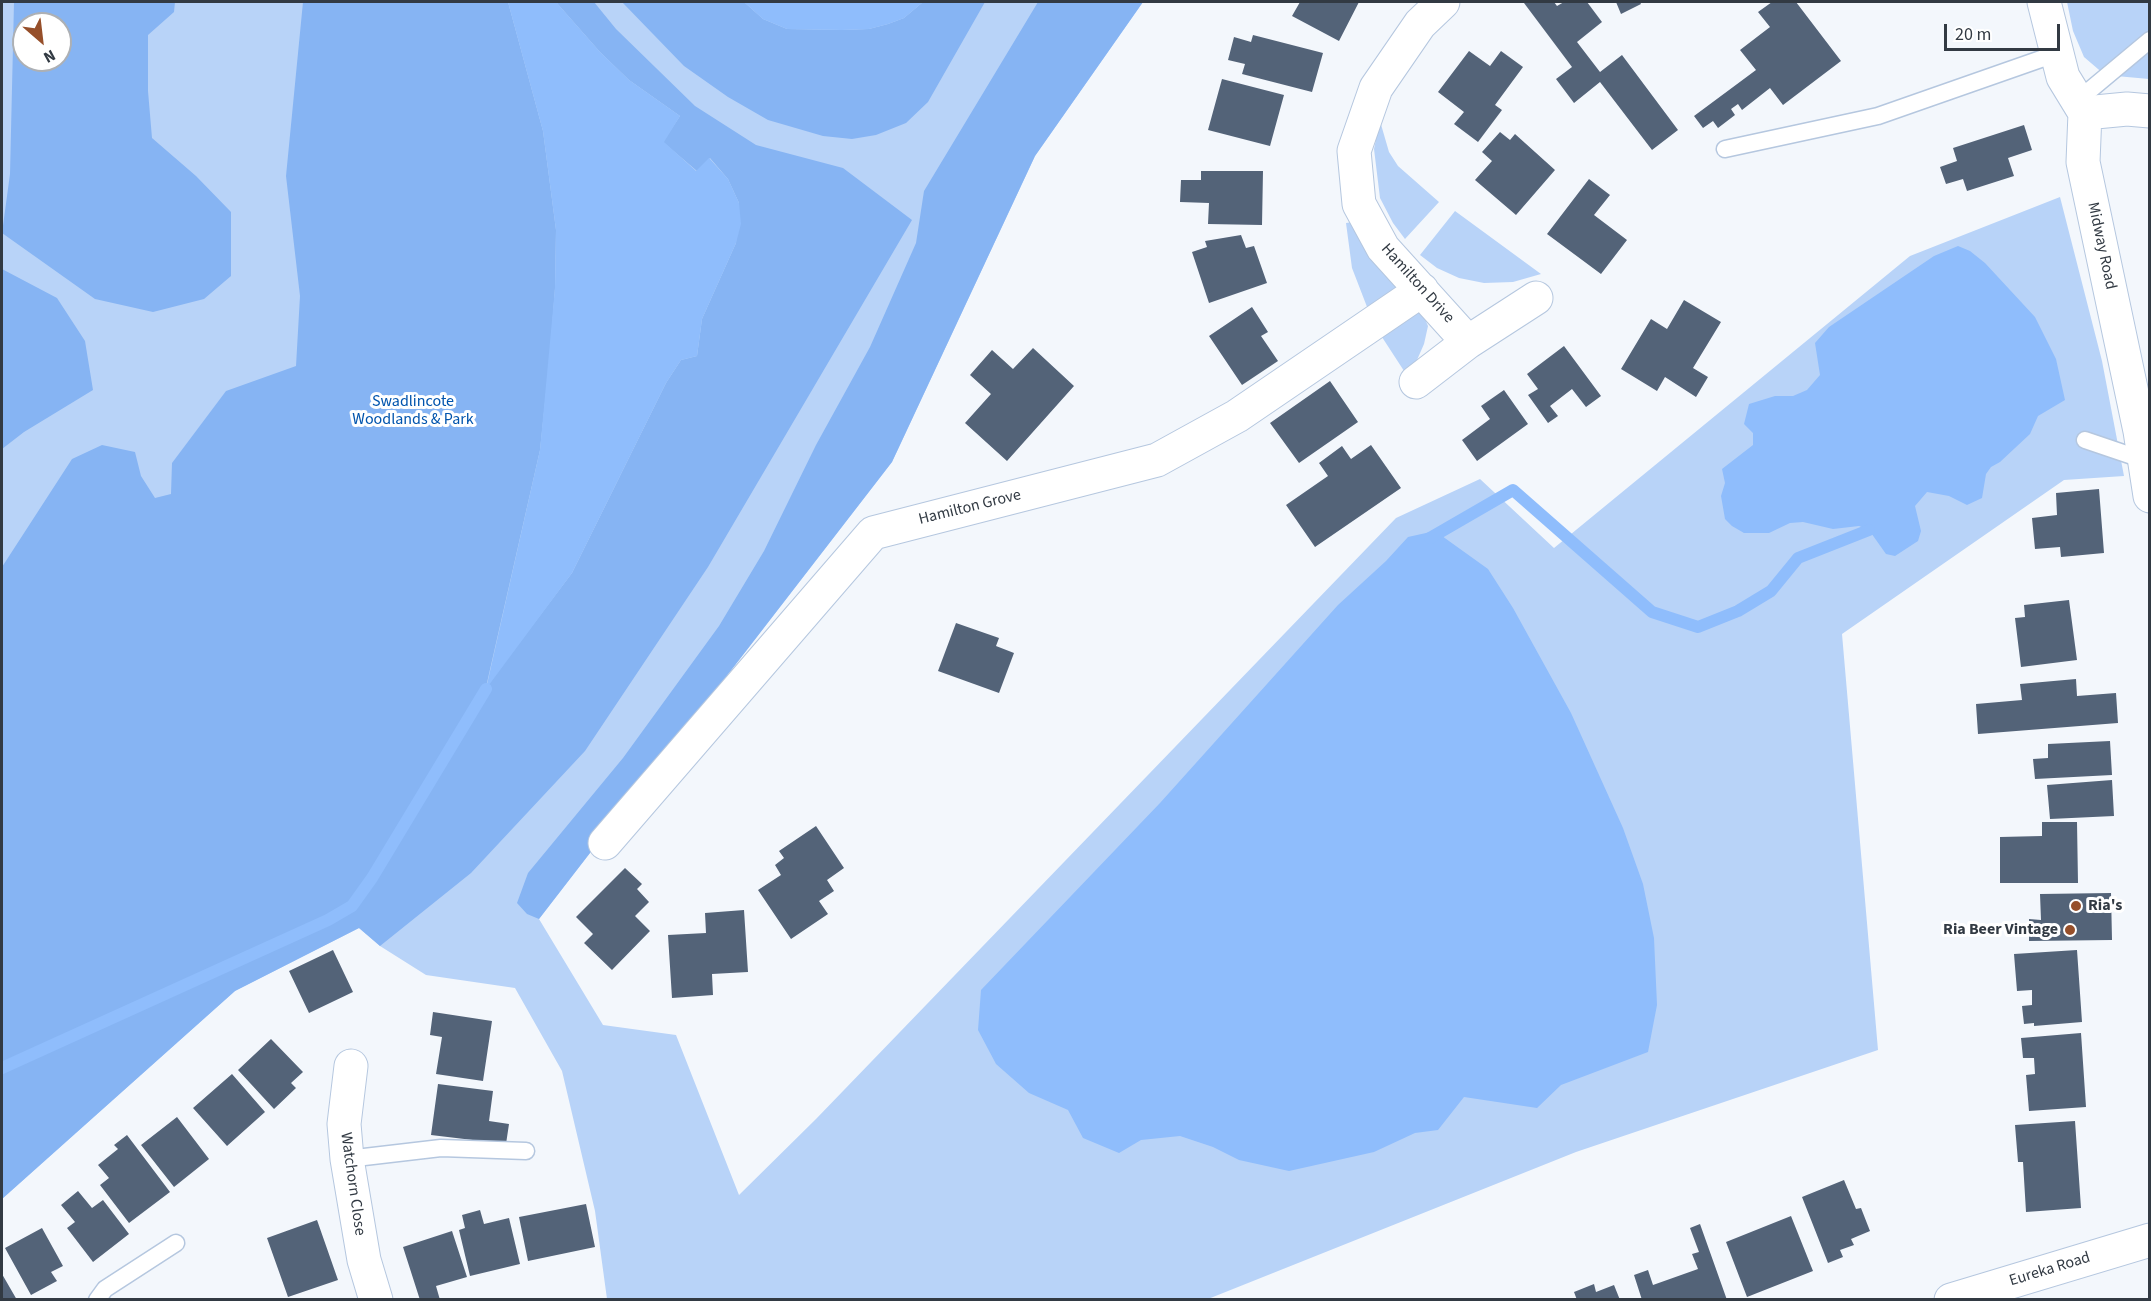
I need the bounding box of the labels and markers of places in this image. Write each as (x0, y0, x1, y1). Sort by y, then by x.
place label: Ria's (2088, 896, 2122, 916)
marker: Ria's (2069, 899, 2083, 913)
place label: Ria Beer Vintage (1943, 920, 2058, 940)
marker: Ria Beer Vintage (2063, 923, 2077, 937)

